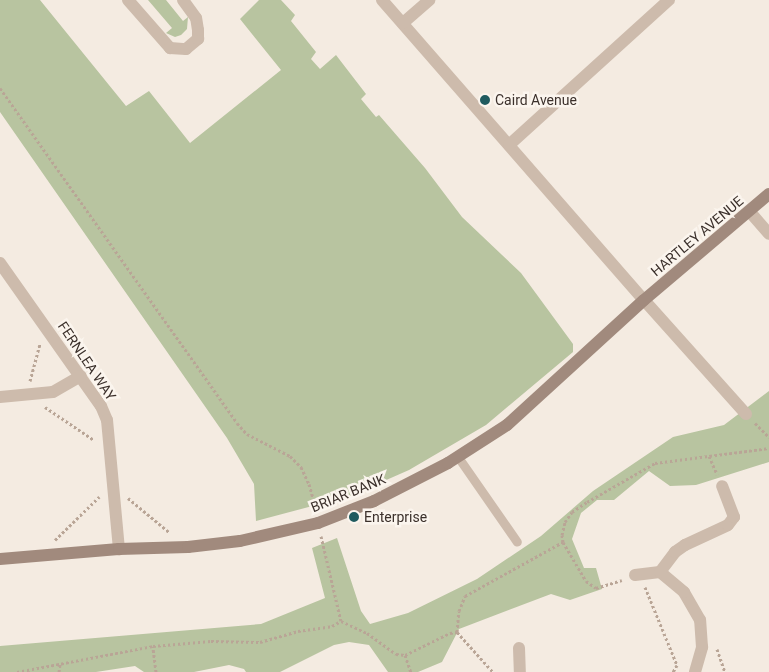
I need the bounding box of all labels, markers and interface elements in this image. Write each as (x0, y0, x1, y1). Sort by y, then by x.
place label: Caird Avenue (495, 92, 577, 108)
marker: Caird Avenue (479, 94, 491, 106)
street label: HARTLEY AVENUE (647, 192, 747, 280)
street label: FERNLEA WAY (54, 318, 120, 404)
street label: BRIAR BANK (308, 470, 388, 516)
place label: Enterprise (364, 509, 427, 525)
marker: Enterprise (348, 511, 360, 523)

